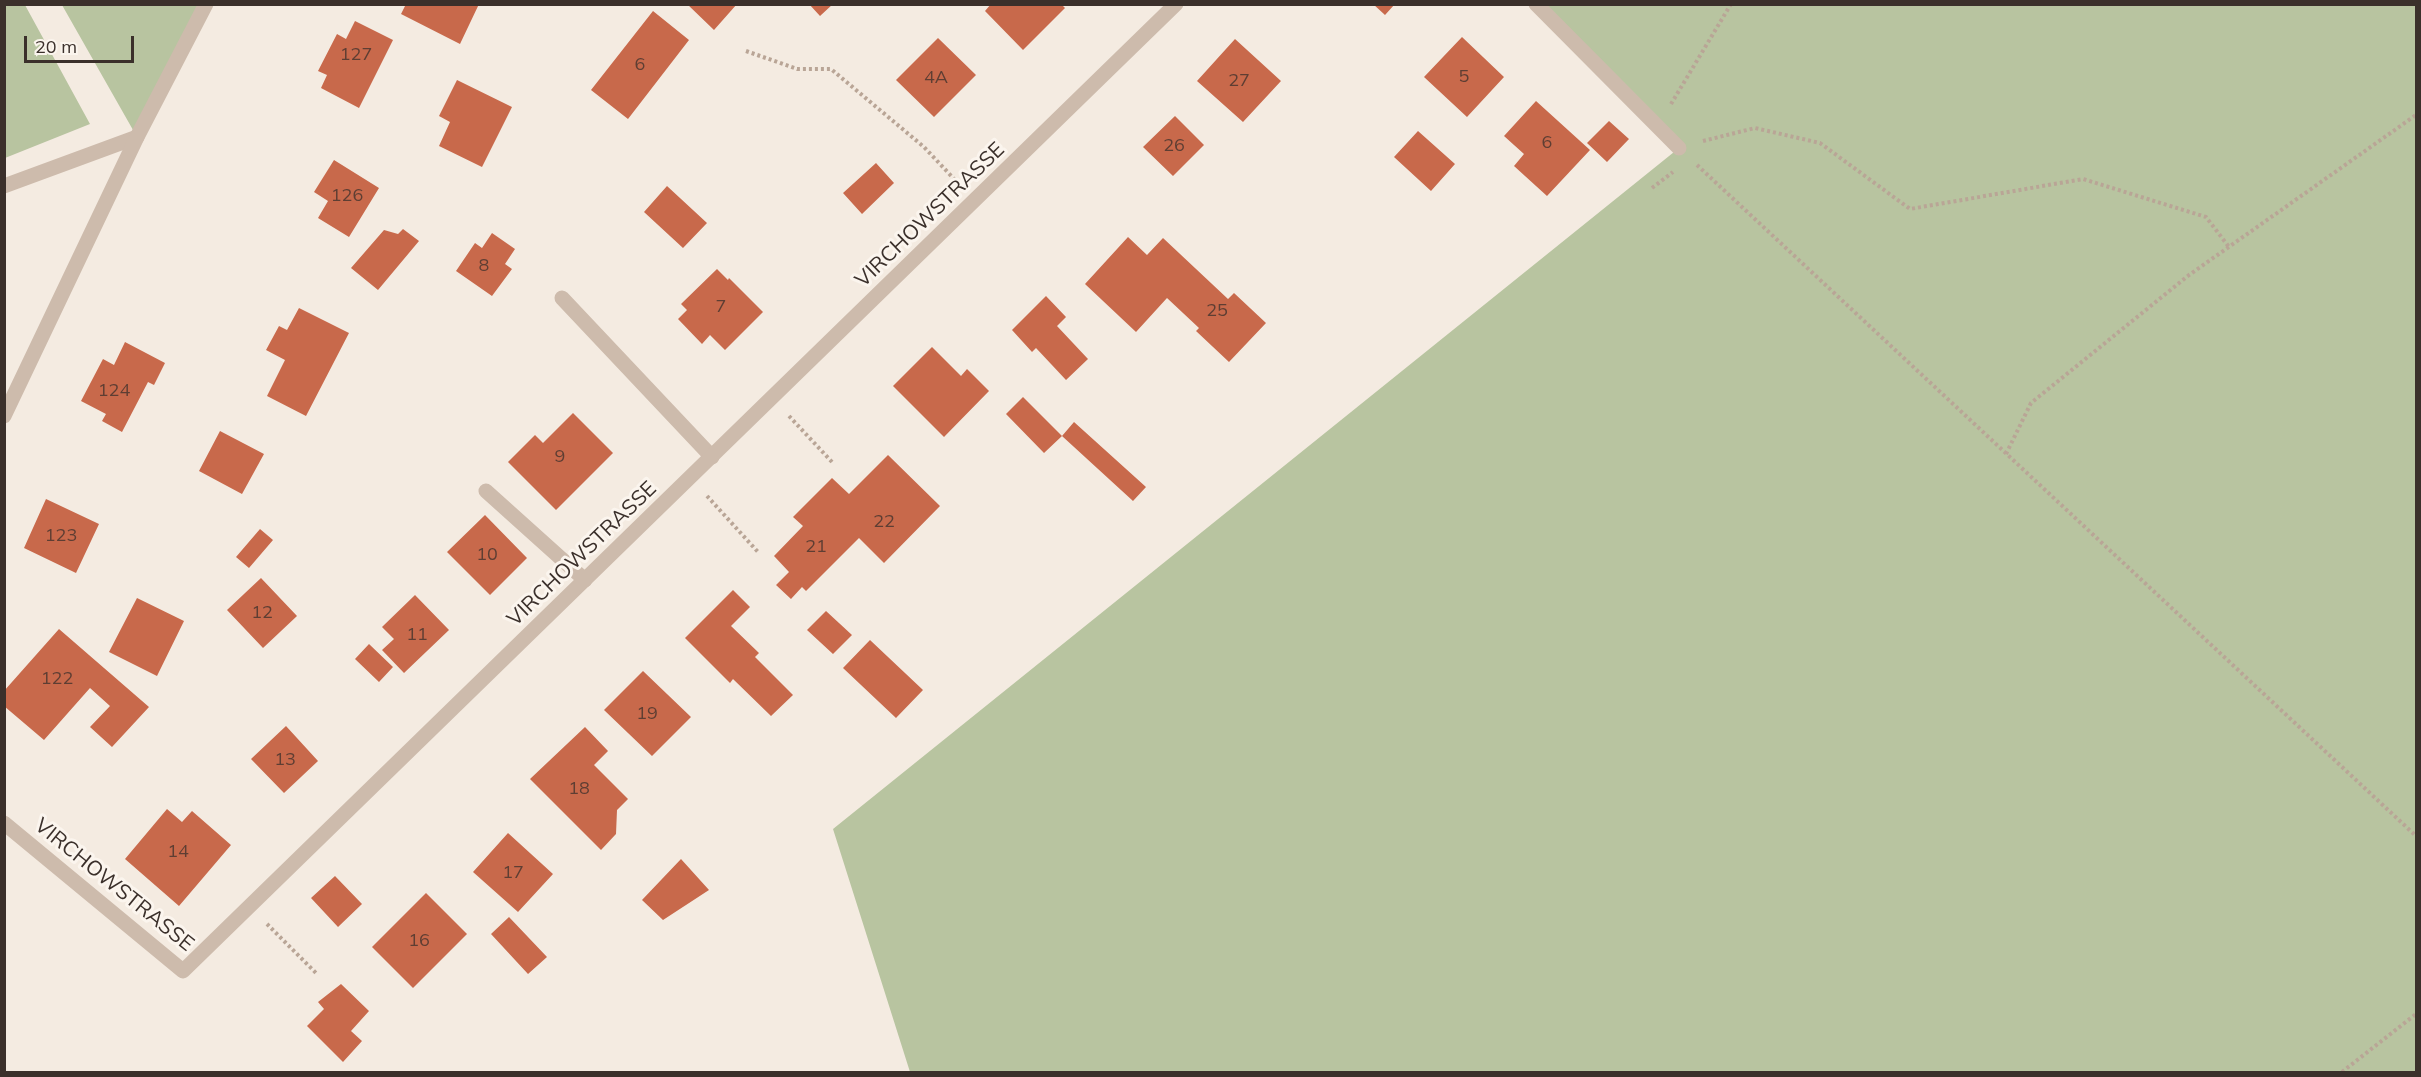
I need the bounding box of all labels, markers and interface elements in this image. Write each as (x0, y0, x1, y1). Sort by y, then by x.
scale bar (27, 24, 136, 62)
text: 20 m (35, 35, 77, 58)
house number: 127 (340, 44, 372, 66)
house number: 6 (635, 54, 645, 76)
house number: 5 (1459, 66, 1469, 88)
house number: 4A (924, 67, 948, 89)
house number: 27 (1228, 70, 1250, 92)
house number: 6 (1542, 132, 1552, 154)
house number: 26 (1163, 135, 1185, 157)
street label: VIRCHOWSTRASSE (850, 137, 1010, 293)
house number: 126 (331, 185, 363, 207)
house number: 8 (479, 255, 489, 277)
house number: 7 (716, 296, 726, 318)
house number: 25 (1206, 300, 1228, 322)
house number: 124 (98, 380, 130, 402)
house number: 9 (555, 446, 565, 468)
street label: VIRCHOWSTRASSE (502, 476, 662, 632)
house number: 22 (873, 511, 895, 533)
house number: 123 (45, 525, 77, 547)
house number: 21 (805, 536, 827, 558)
house number: 10 (476, 544, 498, 566)
house number: 12 (251, 602, 273, 624)
house number: 11 (406, 624, 428, 646)
house number: 122 (41, 668, 73, 690)
house number: 19 (636, 703, 658, 725)
house number: 13 (274, 749, 296, 771)
house number: 18 (568, 778, 590, 800)
street label: VIRCHOWSTRASSE (29, 813, 199, 957)
house number: 14 (167, 841, 189, 863)
house number: 17 (502, 862, 524, 884)
house number: 16 (408, 930, 430, 952)

